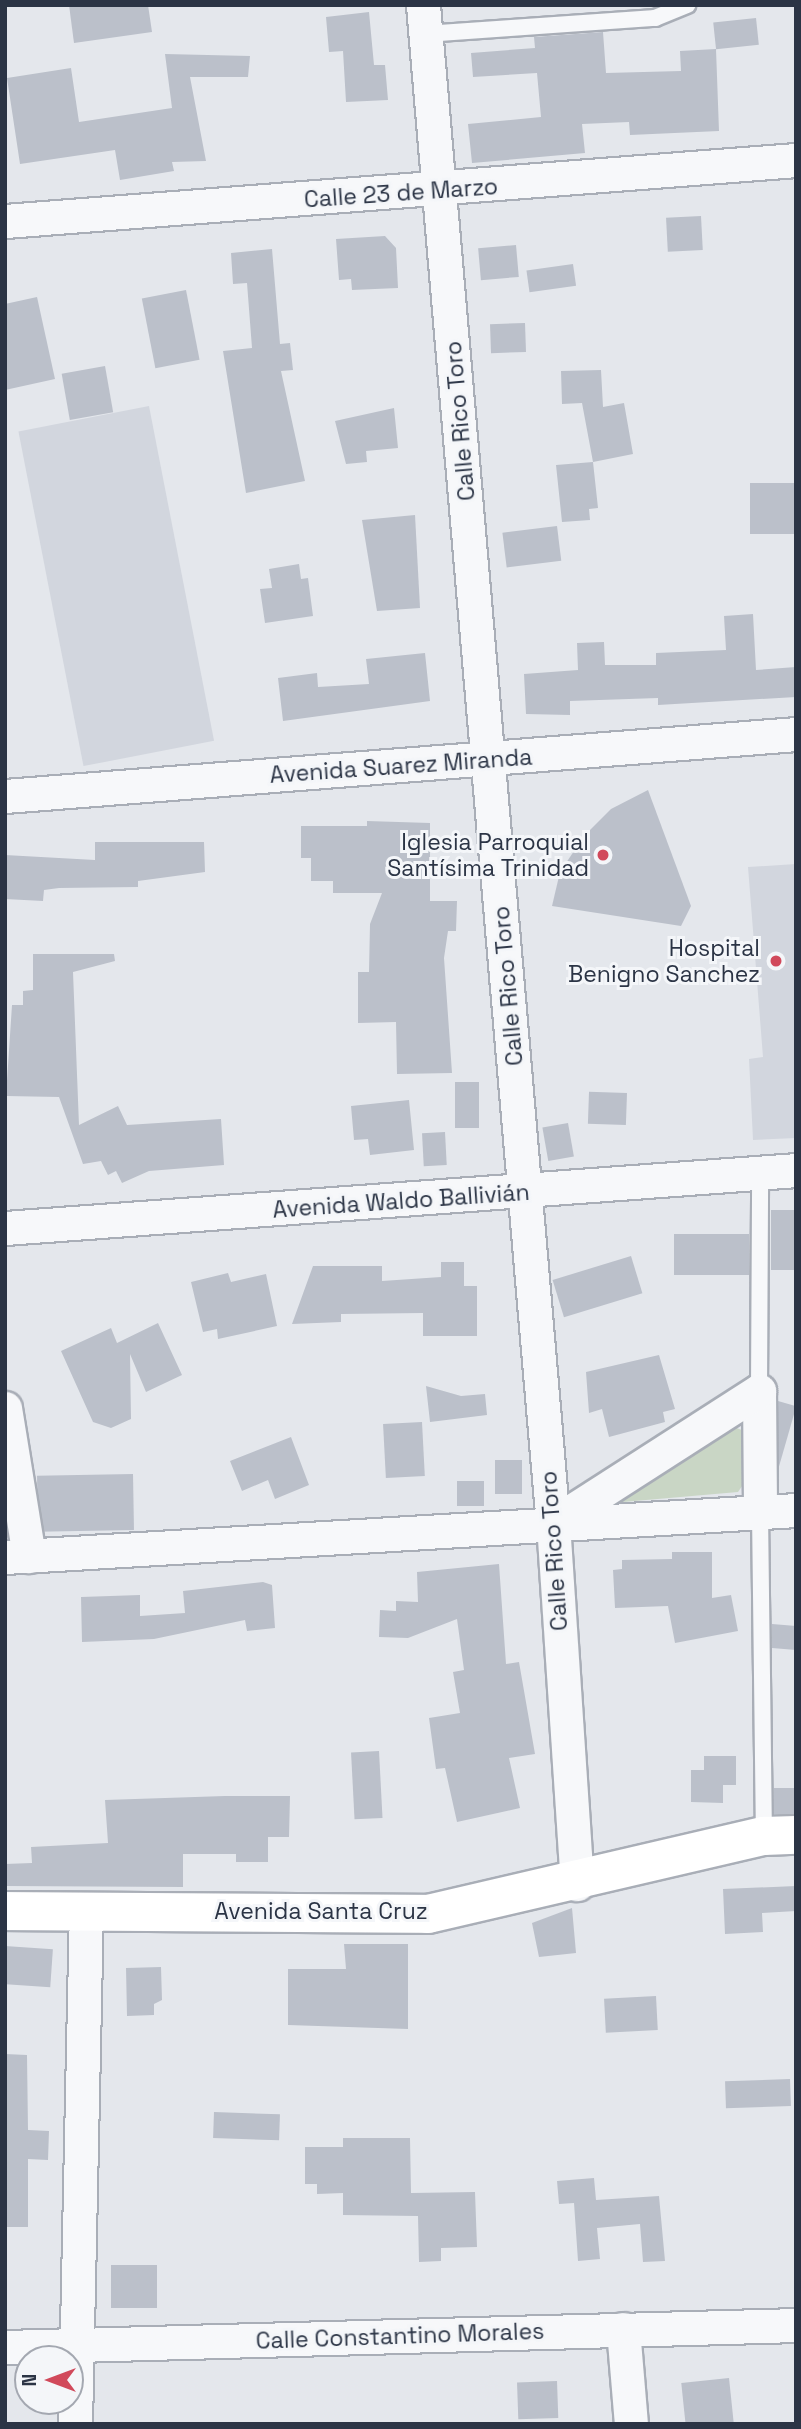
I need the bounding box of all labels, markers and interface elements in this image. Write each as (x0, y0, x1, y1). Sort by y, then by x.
street label: Calle 23 de Marzo (303, 172, 499, 214)
street label: Calle Rico Toro (439, 340, 481, 502)
street label: Avenida Suarez Miranda (269, 743, 533, 789)
place label: Iglesia Parroquial Santísima Trinidad (387, 828, 589, 882)
marker: Iglesia Parroquial Santísima Trinidad (595, 847, 611, 863)
street label: Calle Rico Toro (487, 905, 529, 1067)
place label: Hospital Benigno Sanchez (568, 934, 760, 988)
marker: Hospital Benigno Sanchez (766, 951, 786, 971)
street label: Avenida Waldo Ballivián (272, 1178, 530, 1224)
street label: Calle Rico Toro (535, 1470, 573, 1632)
street label: Avenida Santa Cruz (214, 1897, 428, 1925)
street label: Calle Constantino Morales (255, 2317, 545, 2355)
north arrow (14, 2345, 84, 2415)
text: N (17, 2374, 42, 2386)

